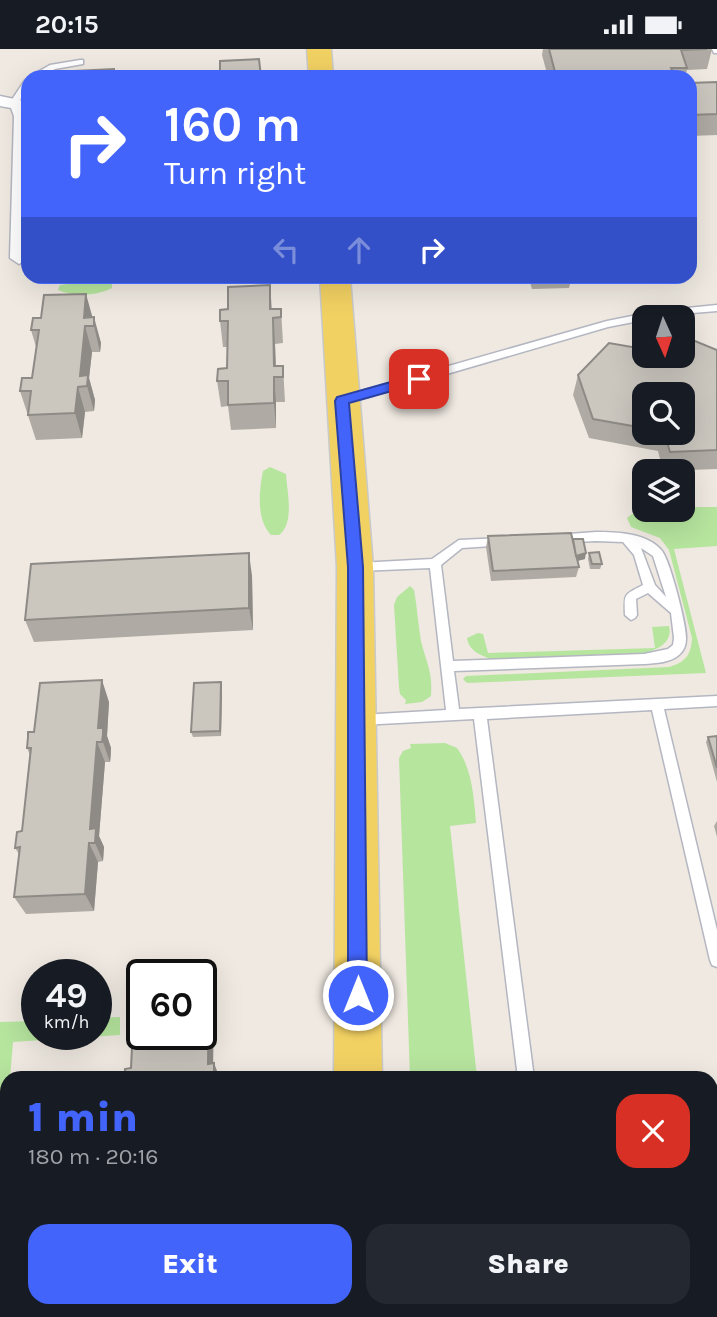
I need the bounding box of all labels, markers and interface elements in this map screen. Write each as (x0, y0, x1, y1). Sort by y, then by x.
text: 20:15 (35, 9, 99, 40)
text: 160 m (164, 96, 301, 153)
icon: right (49, 98, 140, 189)
text: Turn right (164, 155, 306, 192)
icon: left (267, 231, 305, 269)
icon: ahead (340, 231, 378, 269)
icon: right (413, 231, 451, 269)
north arrow (632, 305, 695, 367)
map controls (632, 305, 695, 522)
pin (389, 349, 449, 409)
icon: arrive (400, 360, 438, 398)
button: search (632, 382, 695, 445)
button: layers (632, 459, 695, 522)
position arrow (321, 958, 395, 1032)
speed limit sign: 60 (126, 959, 217, 1050)
text: 49 (45, 975, 88, 1016)
text: km/h (44, 1011, 89, 1033)
text: 1 min (28, 1092, 138, 1142)
button: close (616, 1094, 690, 1168)
text: 180 m · 20:16 (28, 1143, 158, 1170)
button: Exit (28, 1224, 352, 1304)
button: Share (366, 1224, 690, 1304)

